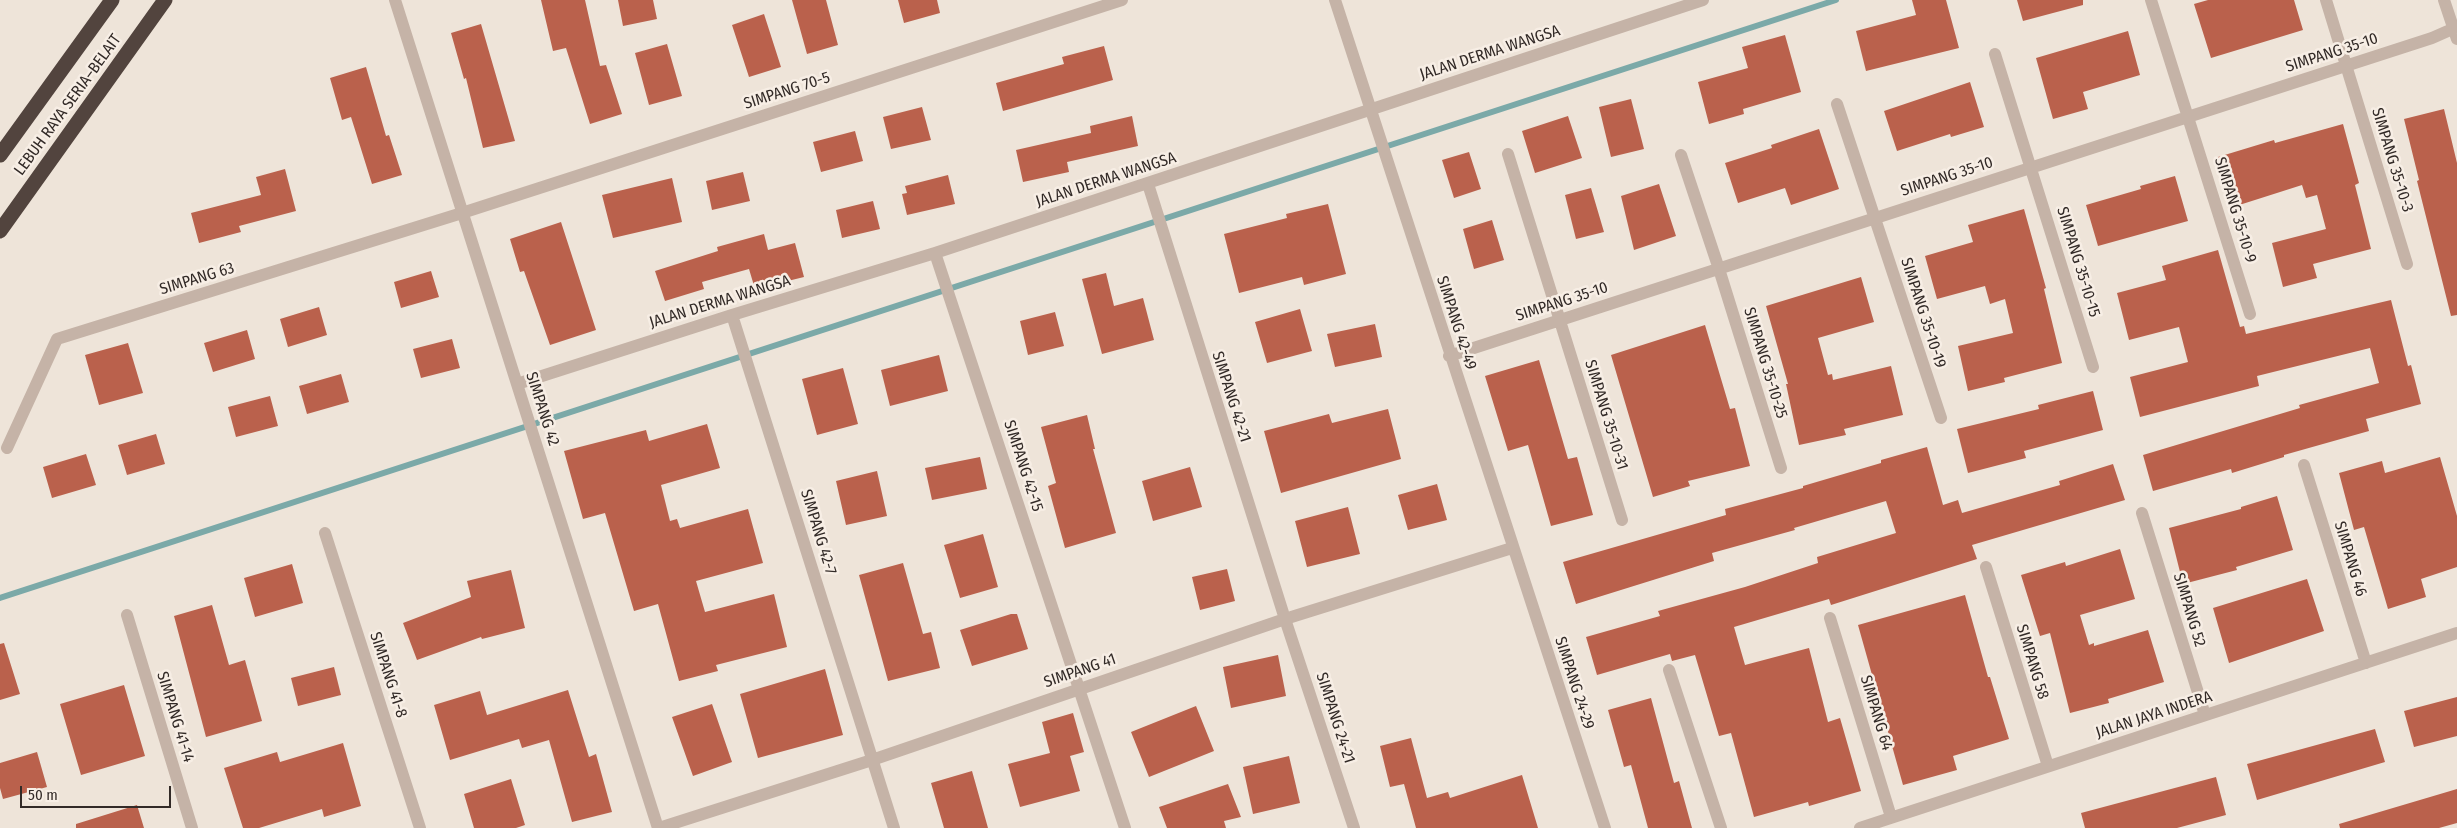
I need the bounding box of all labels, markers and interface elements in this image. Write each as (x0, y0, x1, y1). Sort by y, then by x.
street label: JALAN DERMA WANGSA (1417, 21, 1563, 85)
street label: SIMPANG 35-10 (2283, 29, 2381, 77)
street label: LEBUH RAYA SERIA–BELAIT (10, 31, 126, 179)
street label: SIMPANG 70-5 (741, 68, 833, 114)
street label: SIMPANG 35-10-3 (2367, 106, 2417, 214)
street label: JALAN DERMA WANGSA (1033, 148, 1179, 212)
street label: SIMPANG 35-10 (1898, 153, 1996, 201)
street label: SIMPANG 35-10-9 (2210, 155, 2260, 265)
street label: SIMPANG 35-10-15 (2052, 205, 2104, 319)
street label: SIMPANG 35-10-19 (1896, 255, 1950, 371)
street label: SIMPANG 63 (157, 259, 237, 299)
street label: JALAN DERMA WANGSA (647, 271, 793, 333)
street label: SIMPANG 42-49 (1432, 274, 1480, 372)
street label: SIMPANG 35-10 (1513, 278, 1611, 326)
street label: SIMPANG 35-10-25 (1739, 305, 1791, 421)
street label: SIMPANG 42-21 (1207, 349, 1255, 445)
street label: SIMPANG 35-10-31 (1580, 358, 1632, 472)
street label: SIMPANG 42 (521, 370, 563, 448)
street label: SIMPANG 42-15 (999, 418, 1047, 514)
street label: SIMPANG 42-7 (796, 487, 840, 577)
street label: SIMPANG 46 (2329, 519, 2371, 599)
street label: SIMPANG 52 (2169, 571, 2209, 649)
street label: SIMPANG 58 (2012, 622, 2052, 702)
street label: SIMPANG 41-8 (365, 630, 411, 720)
street label: SIMPANG 24-29 (1550, 634, 1598, 732)
street label: SIMPANG 41 (1041, 650, 1119, 692)
street label: SIMPANG 41-14 (152, 669, 198, 765)
street label: SIMPANG 24-21 (1311, 670, 1359, 766)
street label: SIMPANG 64 (1855, 673, 1897, 753)
street label: JALAN JAYA INDERA (2094, 687, 2214, 743)
scale bar (22, 776, 174, 808)
text: 50 m (28, 786, 58, 804)

